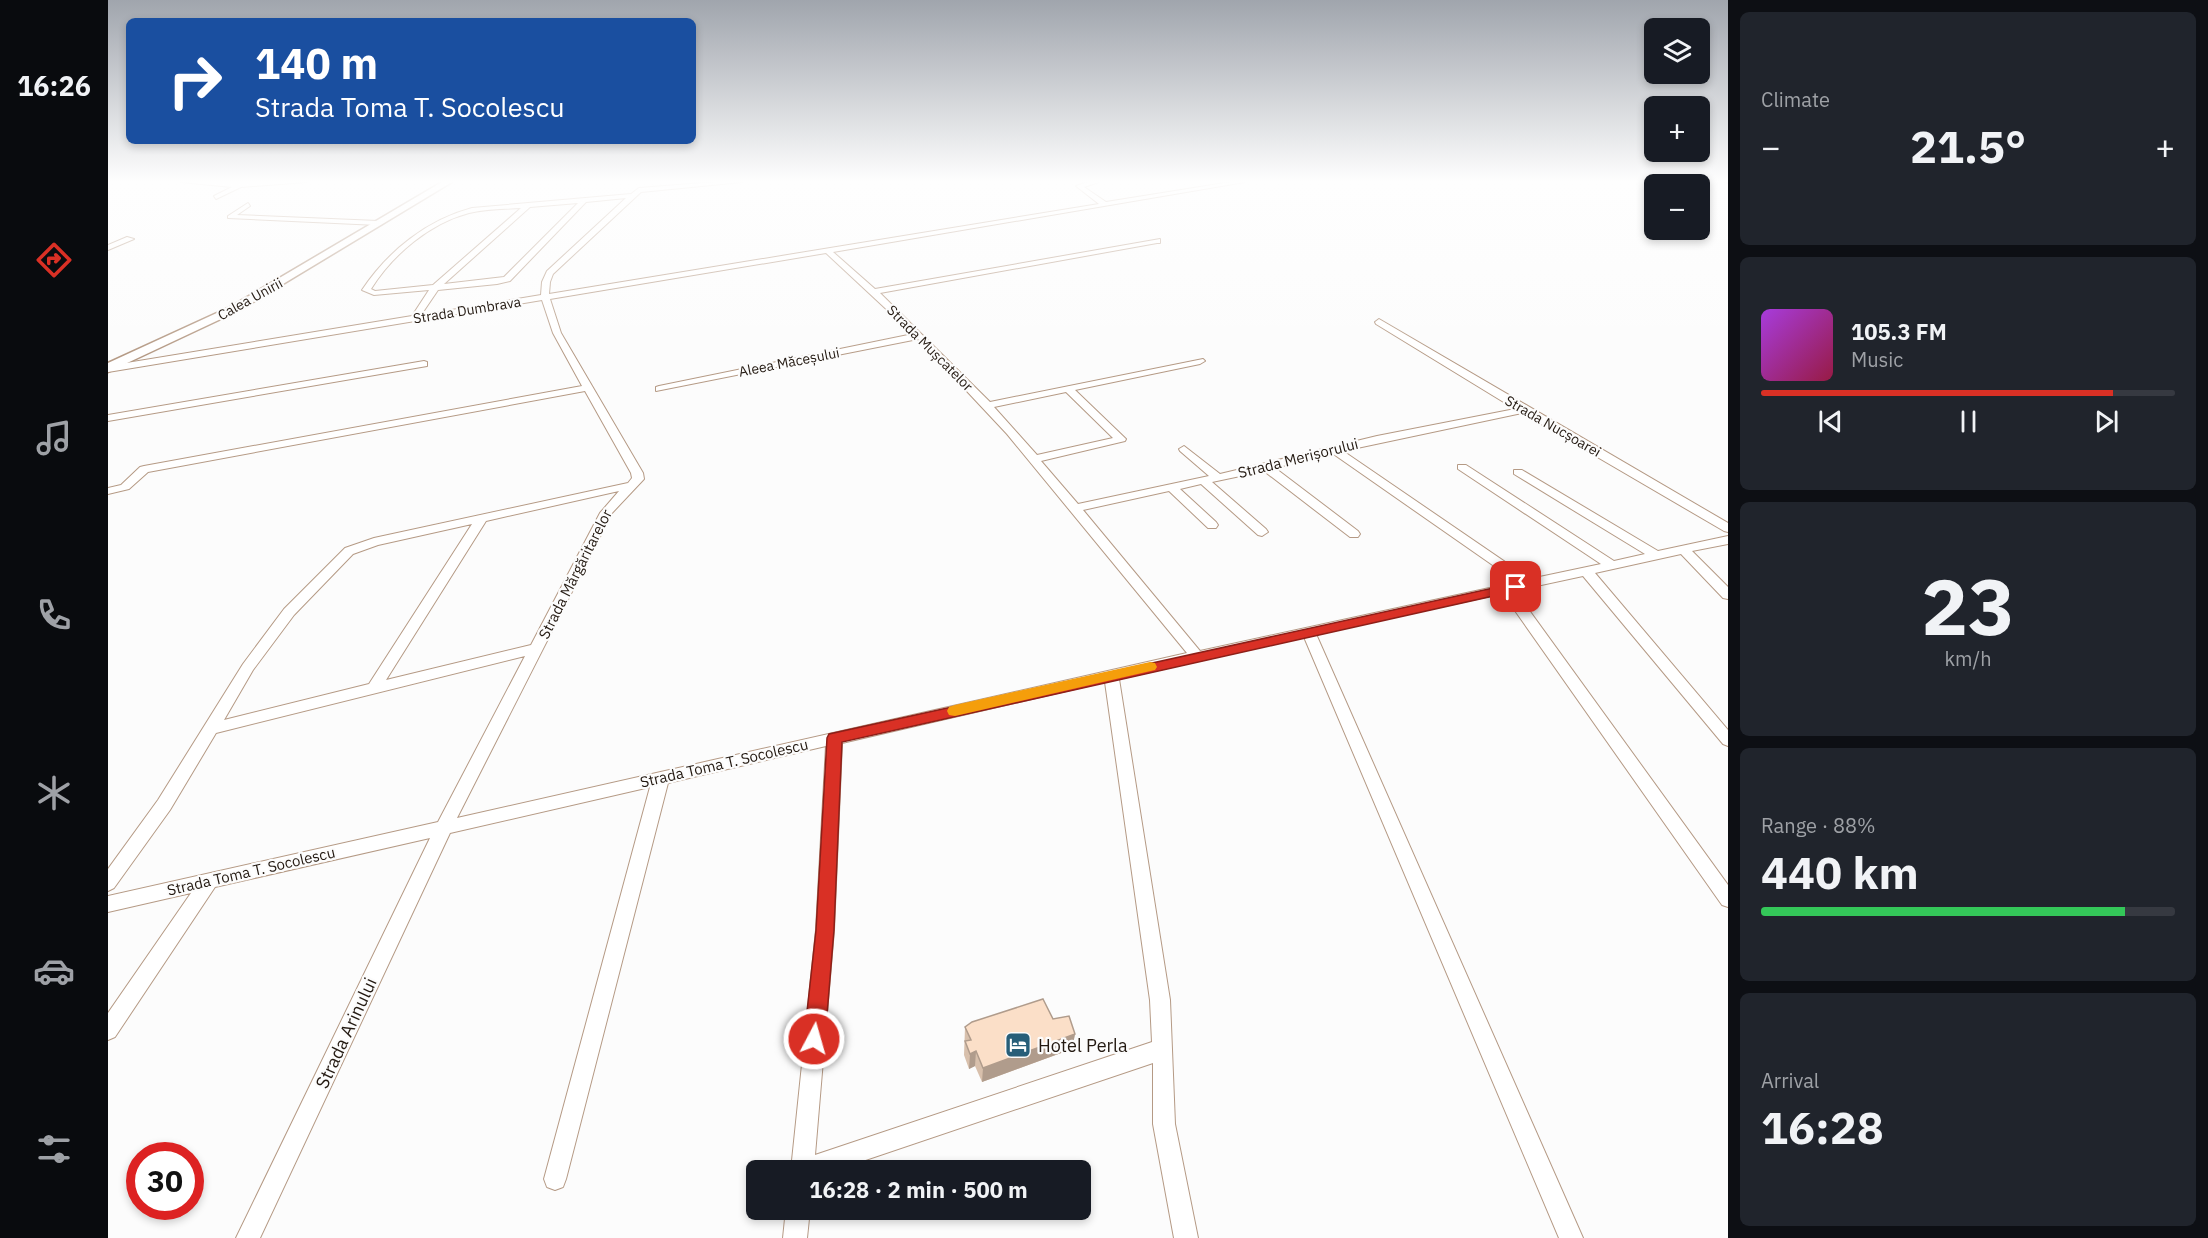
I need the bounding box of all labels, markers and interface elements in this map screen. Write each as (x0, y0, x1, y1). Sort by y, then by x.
map controls (1644, 18, 1710, 240)
button: layers (1644, 18, 1710, 84)
text: 140 m (255, 36, 378, 91)
icon: right (156, 42, 234, 120)
text: 16:26 (17, 68, 91, 103)
text: Climate (1761, 86, 1830, 113)
text: Strada Toma T. Socolescu (255, 89, 565, 124)
button: + (1644, 96, 1710, 162)
text: 21.5° (1910, 117, 2026, 175)
text: − (1761, 125, 1781, 168)
text: + (2155, 125, 2175, 168)
button: − (1644, 174, 1710, 240)
icon: directions (33, 239, 75, 281)
street label: Calea Unirii (214, 274, 286, 324)
street label: Strada Dumbrava (412, 293, 523, 327)
street label: Strada Mușcatelor (883, 301, 977, 395)
text: 105.3 FM (1851, 317, 1947, 346)
street label: Aleea Măceșului (737, 343, 841, 381)
text: Music (1851, 346, 1903, 373)
street label: Strada Nucșoarei (1502, 391, 1604, 461)
icon: previous (1814, 405, 1847, 438)
icon: pause (1952, 405, 1985, 438)
icon: next (2090, 405, 2123, 438)
icon: music (33, 417, 75, 459)
street label: Strada Merișorului (1236, 434, 1360, 482)
street label: Strada Mărgăritarelor (534, 505, 616, 642)
text: 23 (1921, 555, 2015, 656)
pin (1490, 561, 1541, 612)
icon: arrive (1499, 570, 1532, 603)
icon: phone (33, 594, 75, 636)
text: km/h (1944, 645, 1992, 672)
street label: Strada Toma T. Socolescu (638, 734, 810, 792)
icon: climate (33, 772, 75, 814)
text: Range · 88% (1761, 812, 1876, 839)
street label: Strada Toma T. Socolescu (165, 842, 337, 900)
text: 440 km (1761, 843, 1919, 901)
icon: car (33, 950, 75, 992)
street label: Strada Arinului (310, 974, 382, 1092)
position arrow (782, 1007, 846, 1071)
hotel icon: Hotel Perla (1003, 1030, 1033, 1060)
place label: Hotel Perla (1038, 1034, 1128, 1057)
text: Arrival (1761, 1067, 1819, 1094)
text: 16:28 (1761, 1098, 1884, 1156)
icon: filters (33, 1128, 75, 1170)
speed limit sign: 30 (126, 1142, 204, 1220)
text: 16:28 · 2 min · 500 m (809, 1175, 1028, 1204)

